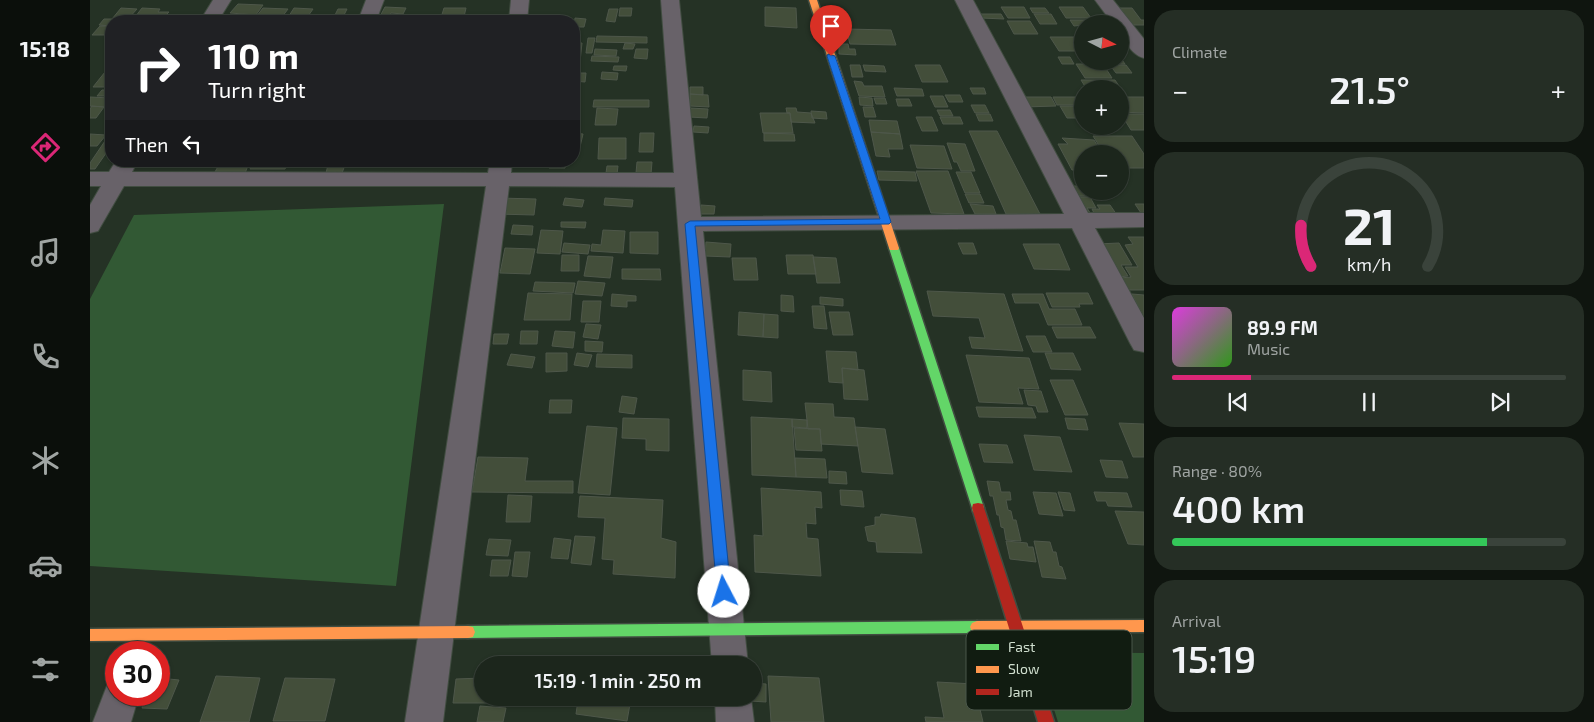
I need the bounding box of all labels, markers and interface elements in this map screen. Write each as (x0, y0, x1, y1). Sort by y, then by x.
pin (810, 5, 852, 56)
icon: arrive (817, 12, 845, 40)
north arrow (1074, 15, 1129, 70)
map controls (1074, 15, 1129, 200)
text: 110 m (208, 34, 299, 76)
text: 15:18 (20, 35, 70, 61)
icon: right (125, 35, 190, 100)
text: Climate (1172, 42, 1227, 61)
text: 21.5° (1329, 66, 1410, 112)
text: − (1172, 73, 1188, 107)
text: + (1551, 73, 1566, 107)
text: Turn right (208, 76, 306, 102)
button: + (1074, 80, 1129, 135)
icon: directions (28, 130, 63, 165)
icon: left (178, 130, 206, 158)
text: Then (125, 133, 168, 156)
button: − (1074, 145, 1129, 200)
text: 21 (1343, 193, 1395, 255)
icon: music (28, 235, 63, 270)
text: km/h (1347, 253, 1391, 275)
text: 89.9 FM (1247, 316, 1318, 339)
icon: phone (28, 339, 63, 374)
text: Music (1247, 339, 1290, 358)
icon: previous (1224, 388, 1252, 416)
icon: pause (1355, 388, 1383, 416)
icon: next (1486, 388, 1514, 416)
icon: climate (28, 443, 63, 478)
text: Range · 80% (1172, 461, 1262, 480)
text: 400 km (1172, 485, 1305, 531)
icon: car (28, 548, 63, 583)
position arrow (697, 565, 749, 617)
text: Arrival (1172, 611, 1221, 630)
legend (966, 630, 1132, 710)
text: 15:19 (1172, 635, 1256, 681)
text: Fast (1008, 638, 1035, 655)
speed limit sign: 30 (105, 641, 170, 706)
icon: filters (28, 652, 63, 687)
text: Slow (1008, 660, 1040, 677)
text: 15:19 · 1 min · 250 m (535, 669, 701, 692)
text: Jam (1008, 683, 1033, 700)

